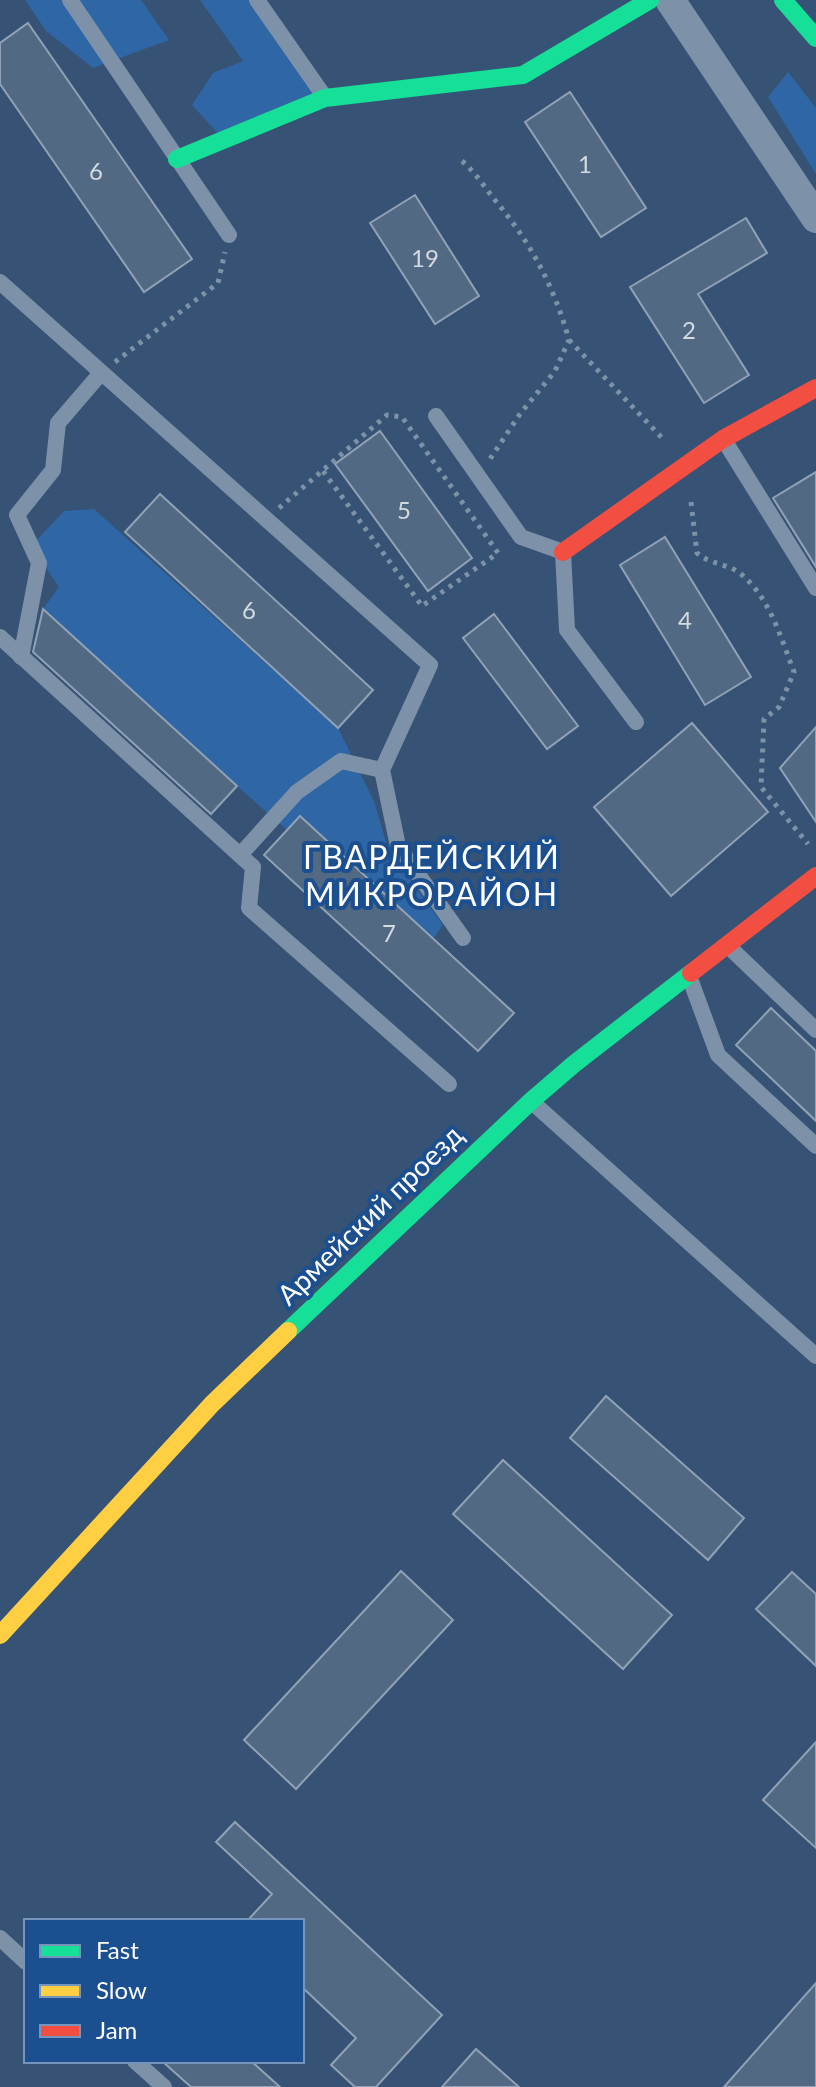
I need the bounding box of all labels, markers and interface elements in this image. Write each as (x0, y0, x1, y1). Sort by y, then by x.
house number: 1 (578, 149, 592, 178)
house number: 6 (89, 156, 103, 185)
house number: 19 (411, 243, 439, 272)
house number: 2 (682, 315, 696, 344)
house number: 5 (397, 495, 411, 524)
house number: 6 (242, 595, 256, 624)
house number: 4 (678, 605, 692, 634)
district label: ГВАРДЕЙСКИЙ МИКРОРАЙОН (303, 837, 561, 913)
house number: 7 (382, 918, 396, 947)
street label: Армейский проезд (270, 1117, 469, 1311)
legend (24, 1919, 304, 2063)
text: Fast (96, 1935, 139, 1964)
text: Slow (96, 1975, 147, 2004)
text: Jam (96, 2015, 137, 2044)

